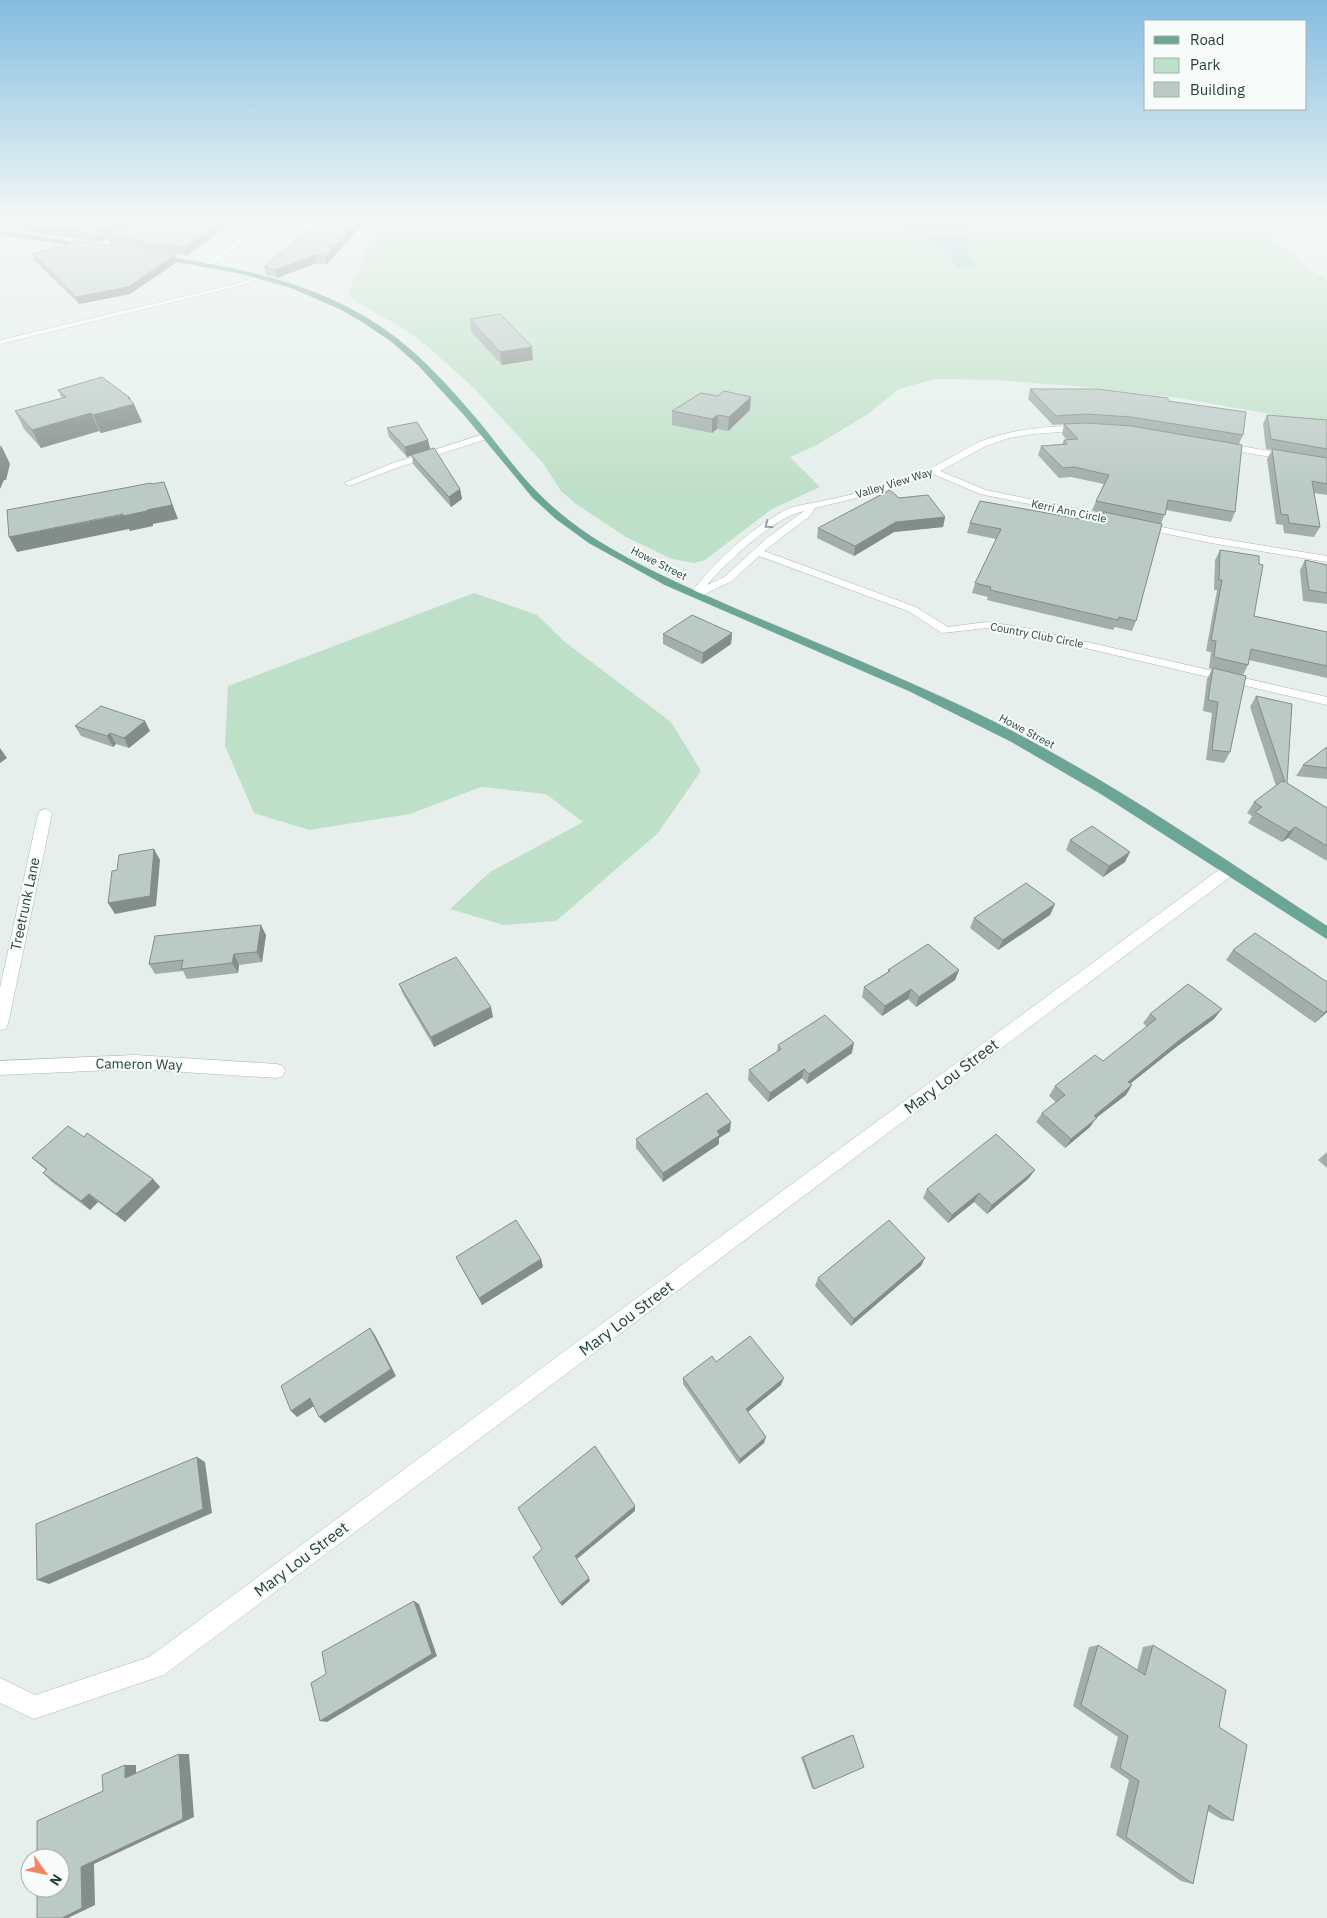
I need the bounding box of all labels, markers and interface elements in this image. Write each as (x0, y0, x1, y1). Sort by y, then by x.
legend (1144, 20, 1307, 110)
text: Road (1190, 30, 1225, 49)
text: Park (1190, 55, 1220, 74)
text: Building (1190, 80, 1245, 99)
street label: Valley View Way (854, 465, 935, 501)
street label: Kerri Ann Circle (1030, 496, 1108, 526)
one-way arrow (765, 520, 774, 528)
street label: Howe Street (629, 543, 690, 583)
street label: Country Club Circle (989, 619, 1085, 651)
street label: Howe Street (997, 710, 1057, 752)
street label: Treetrunk Lane (6, 856, 44, 952)
street label: Mary Lou Street (900, 1034, 1002, 1118)
street label: Cameron Way (95, 1054, 183, 1074)
street label: Mary Lou Street (575, 1276, 677, 1360)
street label: Mary Lou Street (250, 1517, 352, 1601)
north arrow (20, 1848, 70, 1898)
text: N (46, 1871, 66, 1889)

